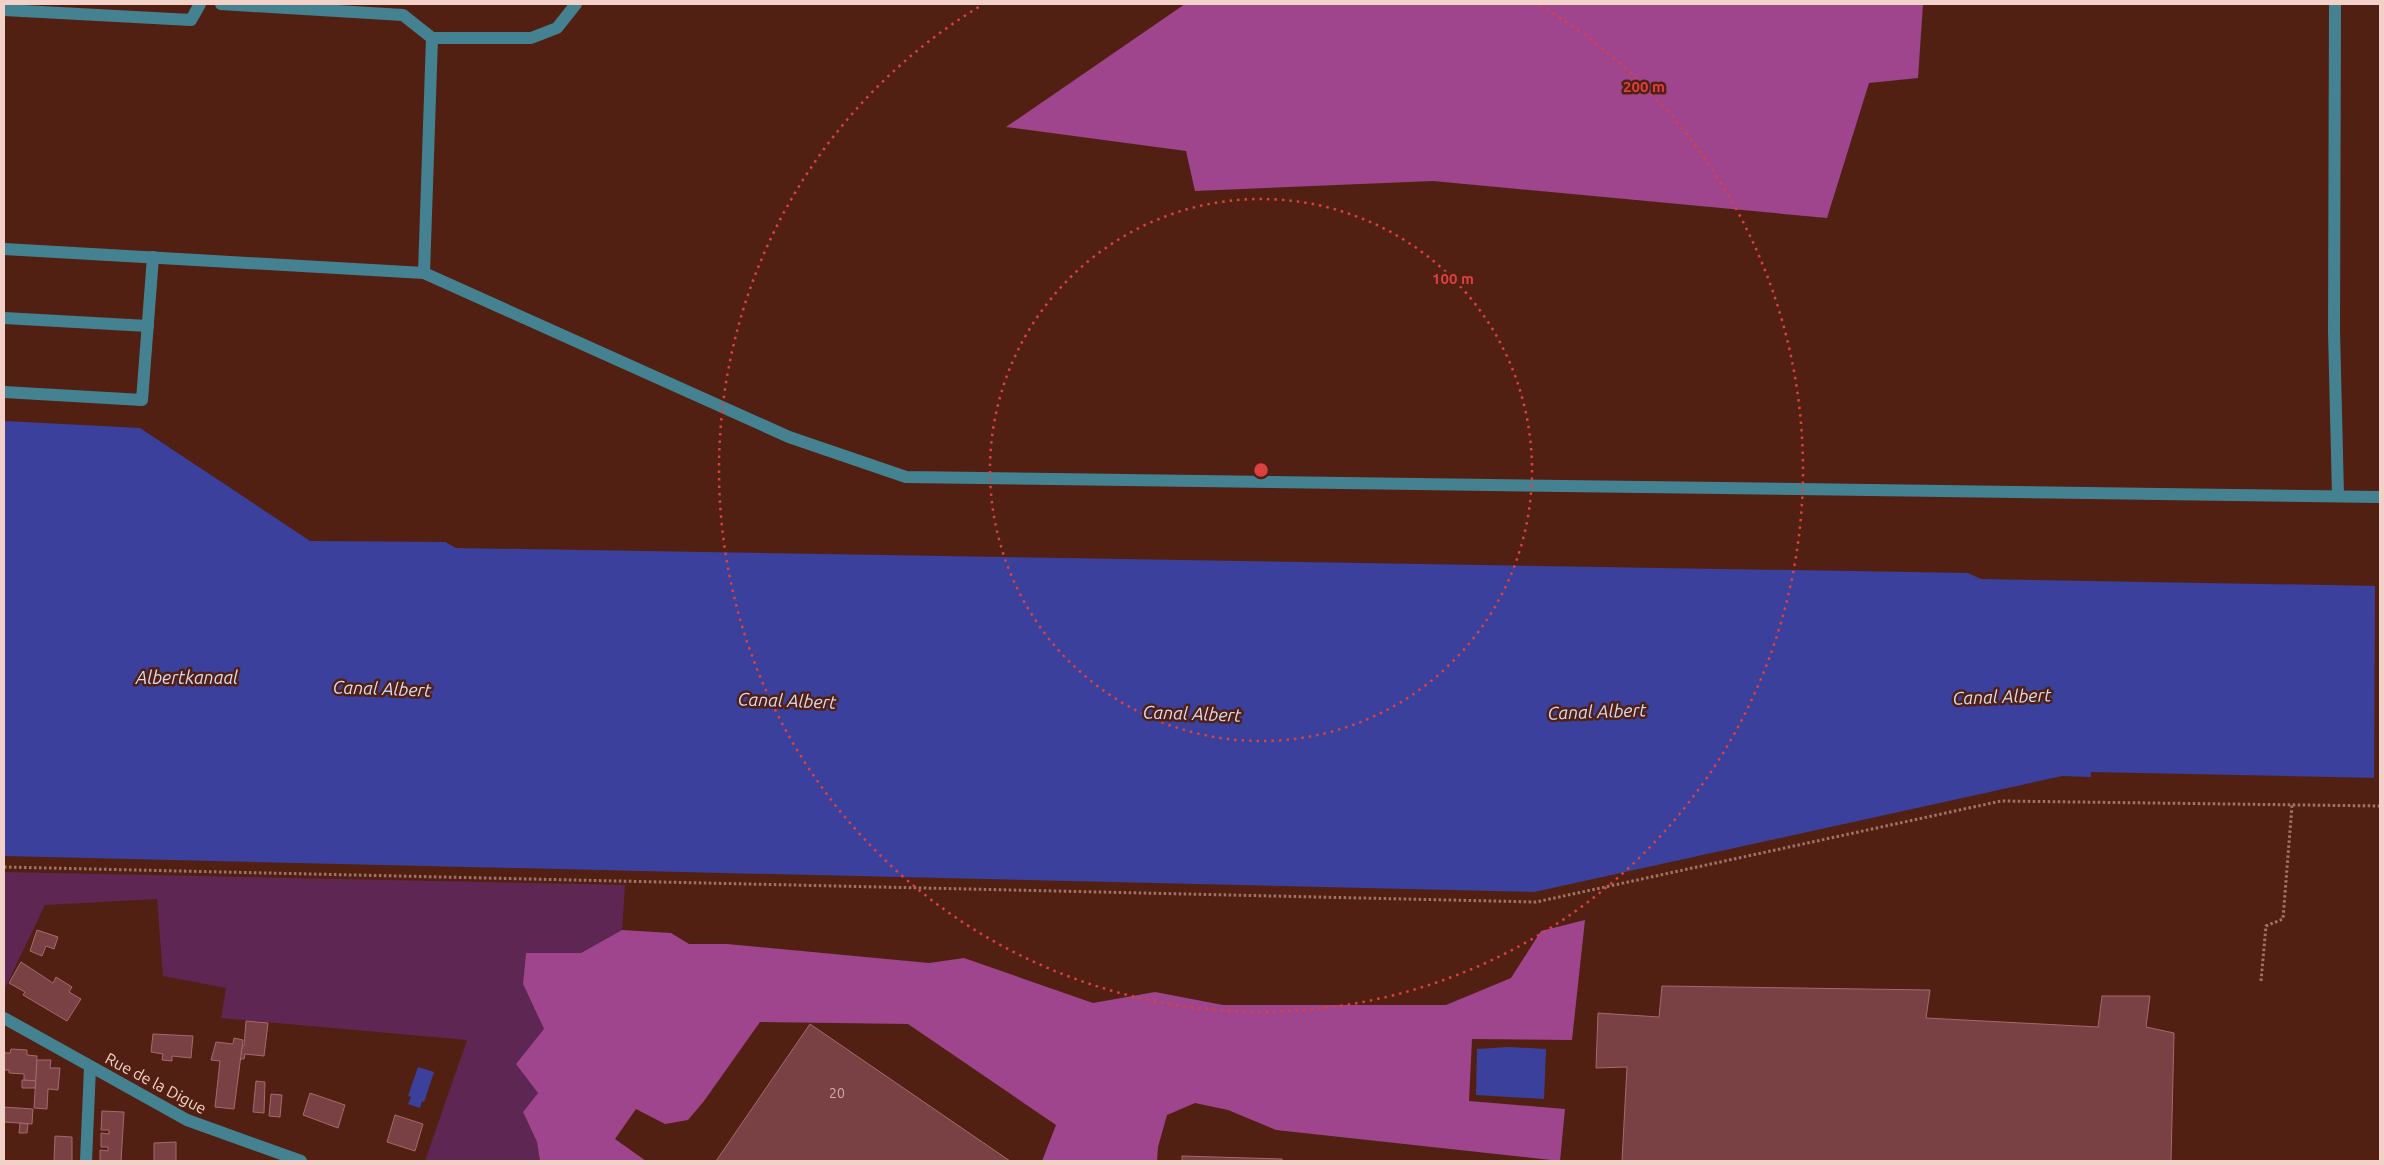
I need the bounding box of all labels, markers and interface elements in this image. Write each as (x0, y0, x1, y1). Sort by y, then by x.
text: 200 m (1623, 78, 1665, 95)
text: 100 m (1432, 270, 1474, 287)
centre of rings (1252, 461, 1270, 479)
water label: Albertkanaal (135, 667, 238, 687)
water label: Canal Albert (332, 676, 433, 700)
water label: Canal Albert (1952, 684, 2053, 708)
water label: Canal Albert (737, 688, 838, 712)
water label: Canal Albert (1547, 699, 1648, 723)
water label: Canal Albert (1142, 701, 1243, 725)
street label: Rue de la Digue (102, 1049, 210, 1117)
house number: 20 (829, 1085, 845, 1101)

